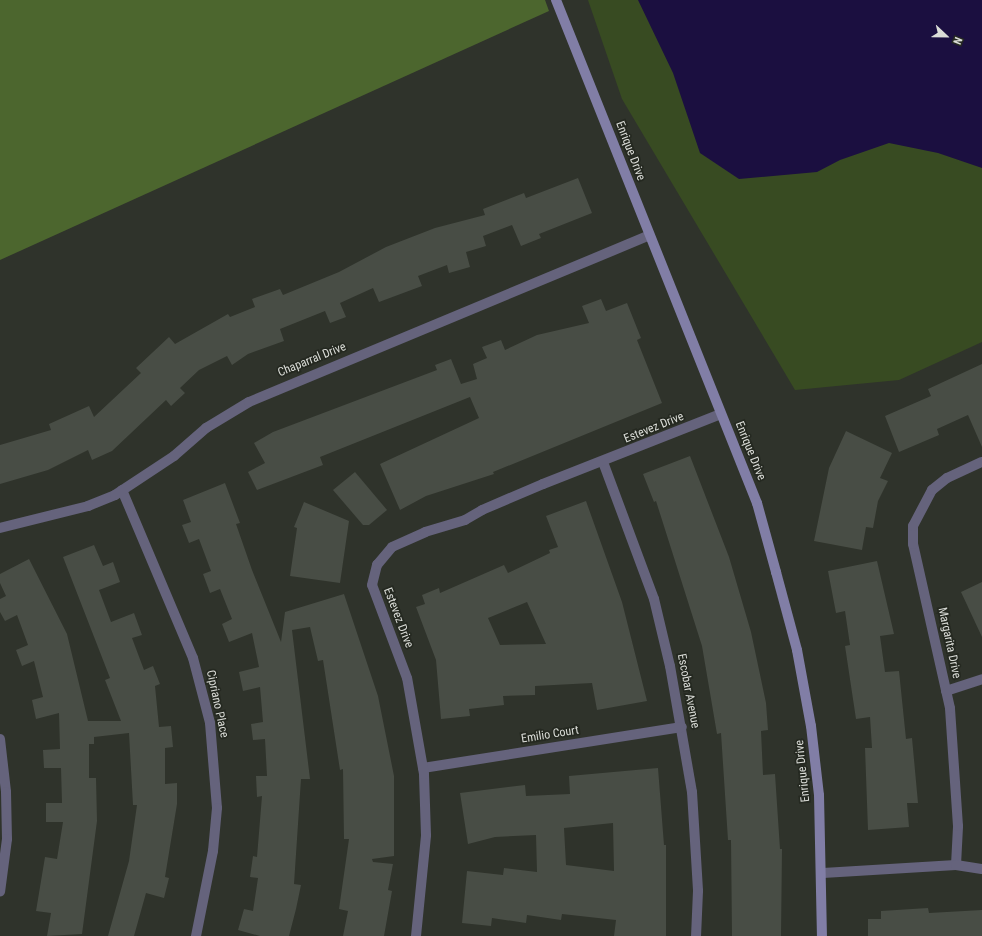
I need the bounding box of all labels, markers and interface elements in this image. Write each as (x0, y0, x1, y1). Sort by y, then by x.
north arrow (926, 16, 966, 56)
text: N (950, 35, 965, 46)
street label: Enrique Drive (612, 119, 648, 183)
street label: Chaparral Drive (276, 340, 348, 380)
street label: Estevez Drive (622, 409, 686, 447)
street label: Enrique Drive (732, 419, 768, 483)
street label: Estevez Drive (380, 586, 416, 650)
street label: Margarita Drive (934, 606, 964, 680)
street label: Escobar Avenue (674, 653, 702, 729)
street label: Cipriano Place (203, 669, 231, 739)
street label: Emilio Court (520, 723, 580, 747)
street label: Enrique Drive (793, 739, 813, 803)

